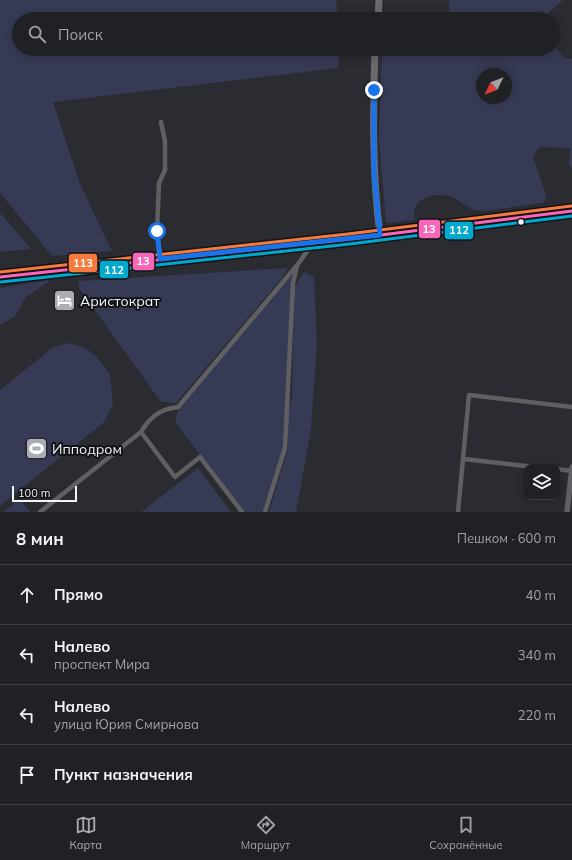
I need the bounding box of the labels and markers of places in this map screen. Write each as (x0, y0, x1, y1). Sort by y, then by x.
unlabelled marker (516, 217, 526, 227)
hotel icon: Аристократ (51, 288, 77, 314)
place label: Аристократ (80, 292, 160, 310)
sports icon: Ипподром (23, 436, 49, 462)
place label: Ипподром (52, 440, 122, 458)

